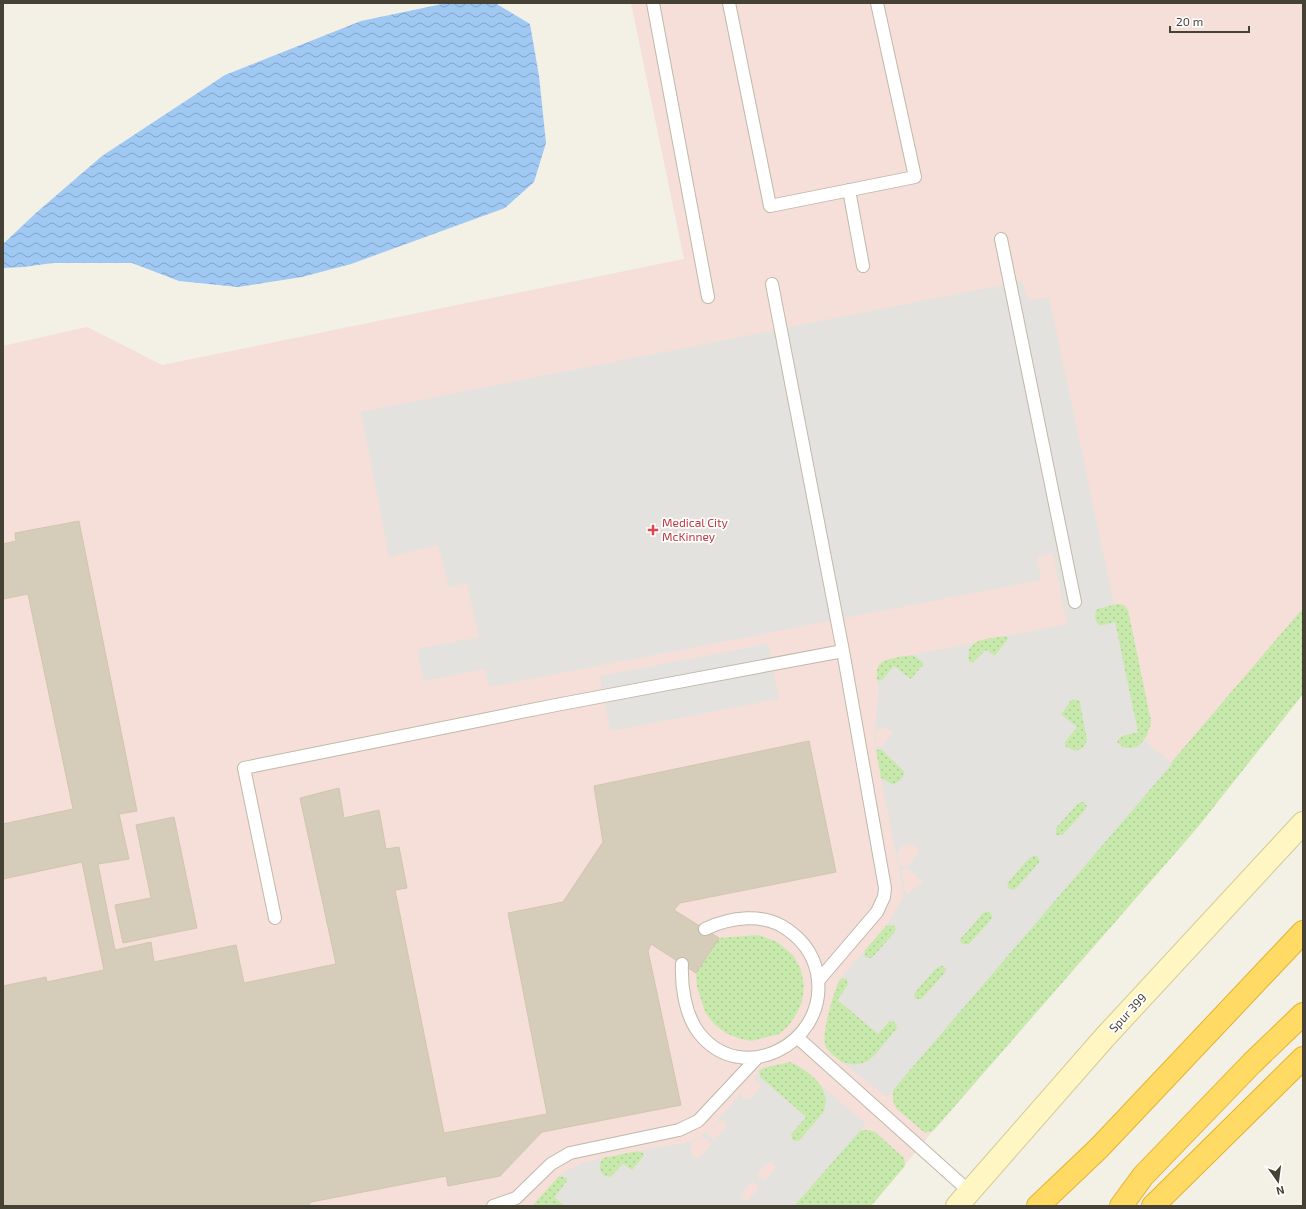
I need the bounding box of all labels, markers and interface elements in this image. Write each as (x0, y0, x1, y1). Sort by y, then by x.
scale bar (1170, 8, 1249, 34)
text: 20 m (1176, 14, 1203, 28)
place label: Medical City McKinney (662, 515, 729, 543)
marker: Medical City McKinney (647, 524, 659, 536)
street label: Spur 399 (1106, 990, 1149, 1035)
north arrow (1258, 1161, 1298, 1201)
text: N (1275, 1184, 1286, 1198)

